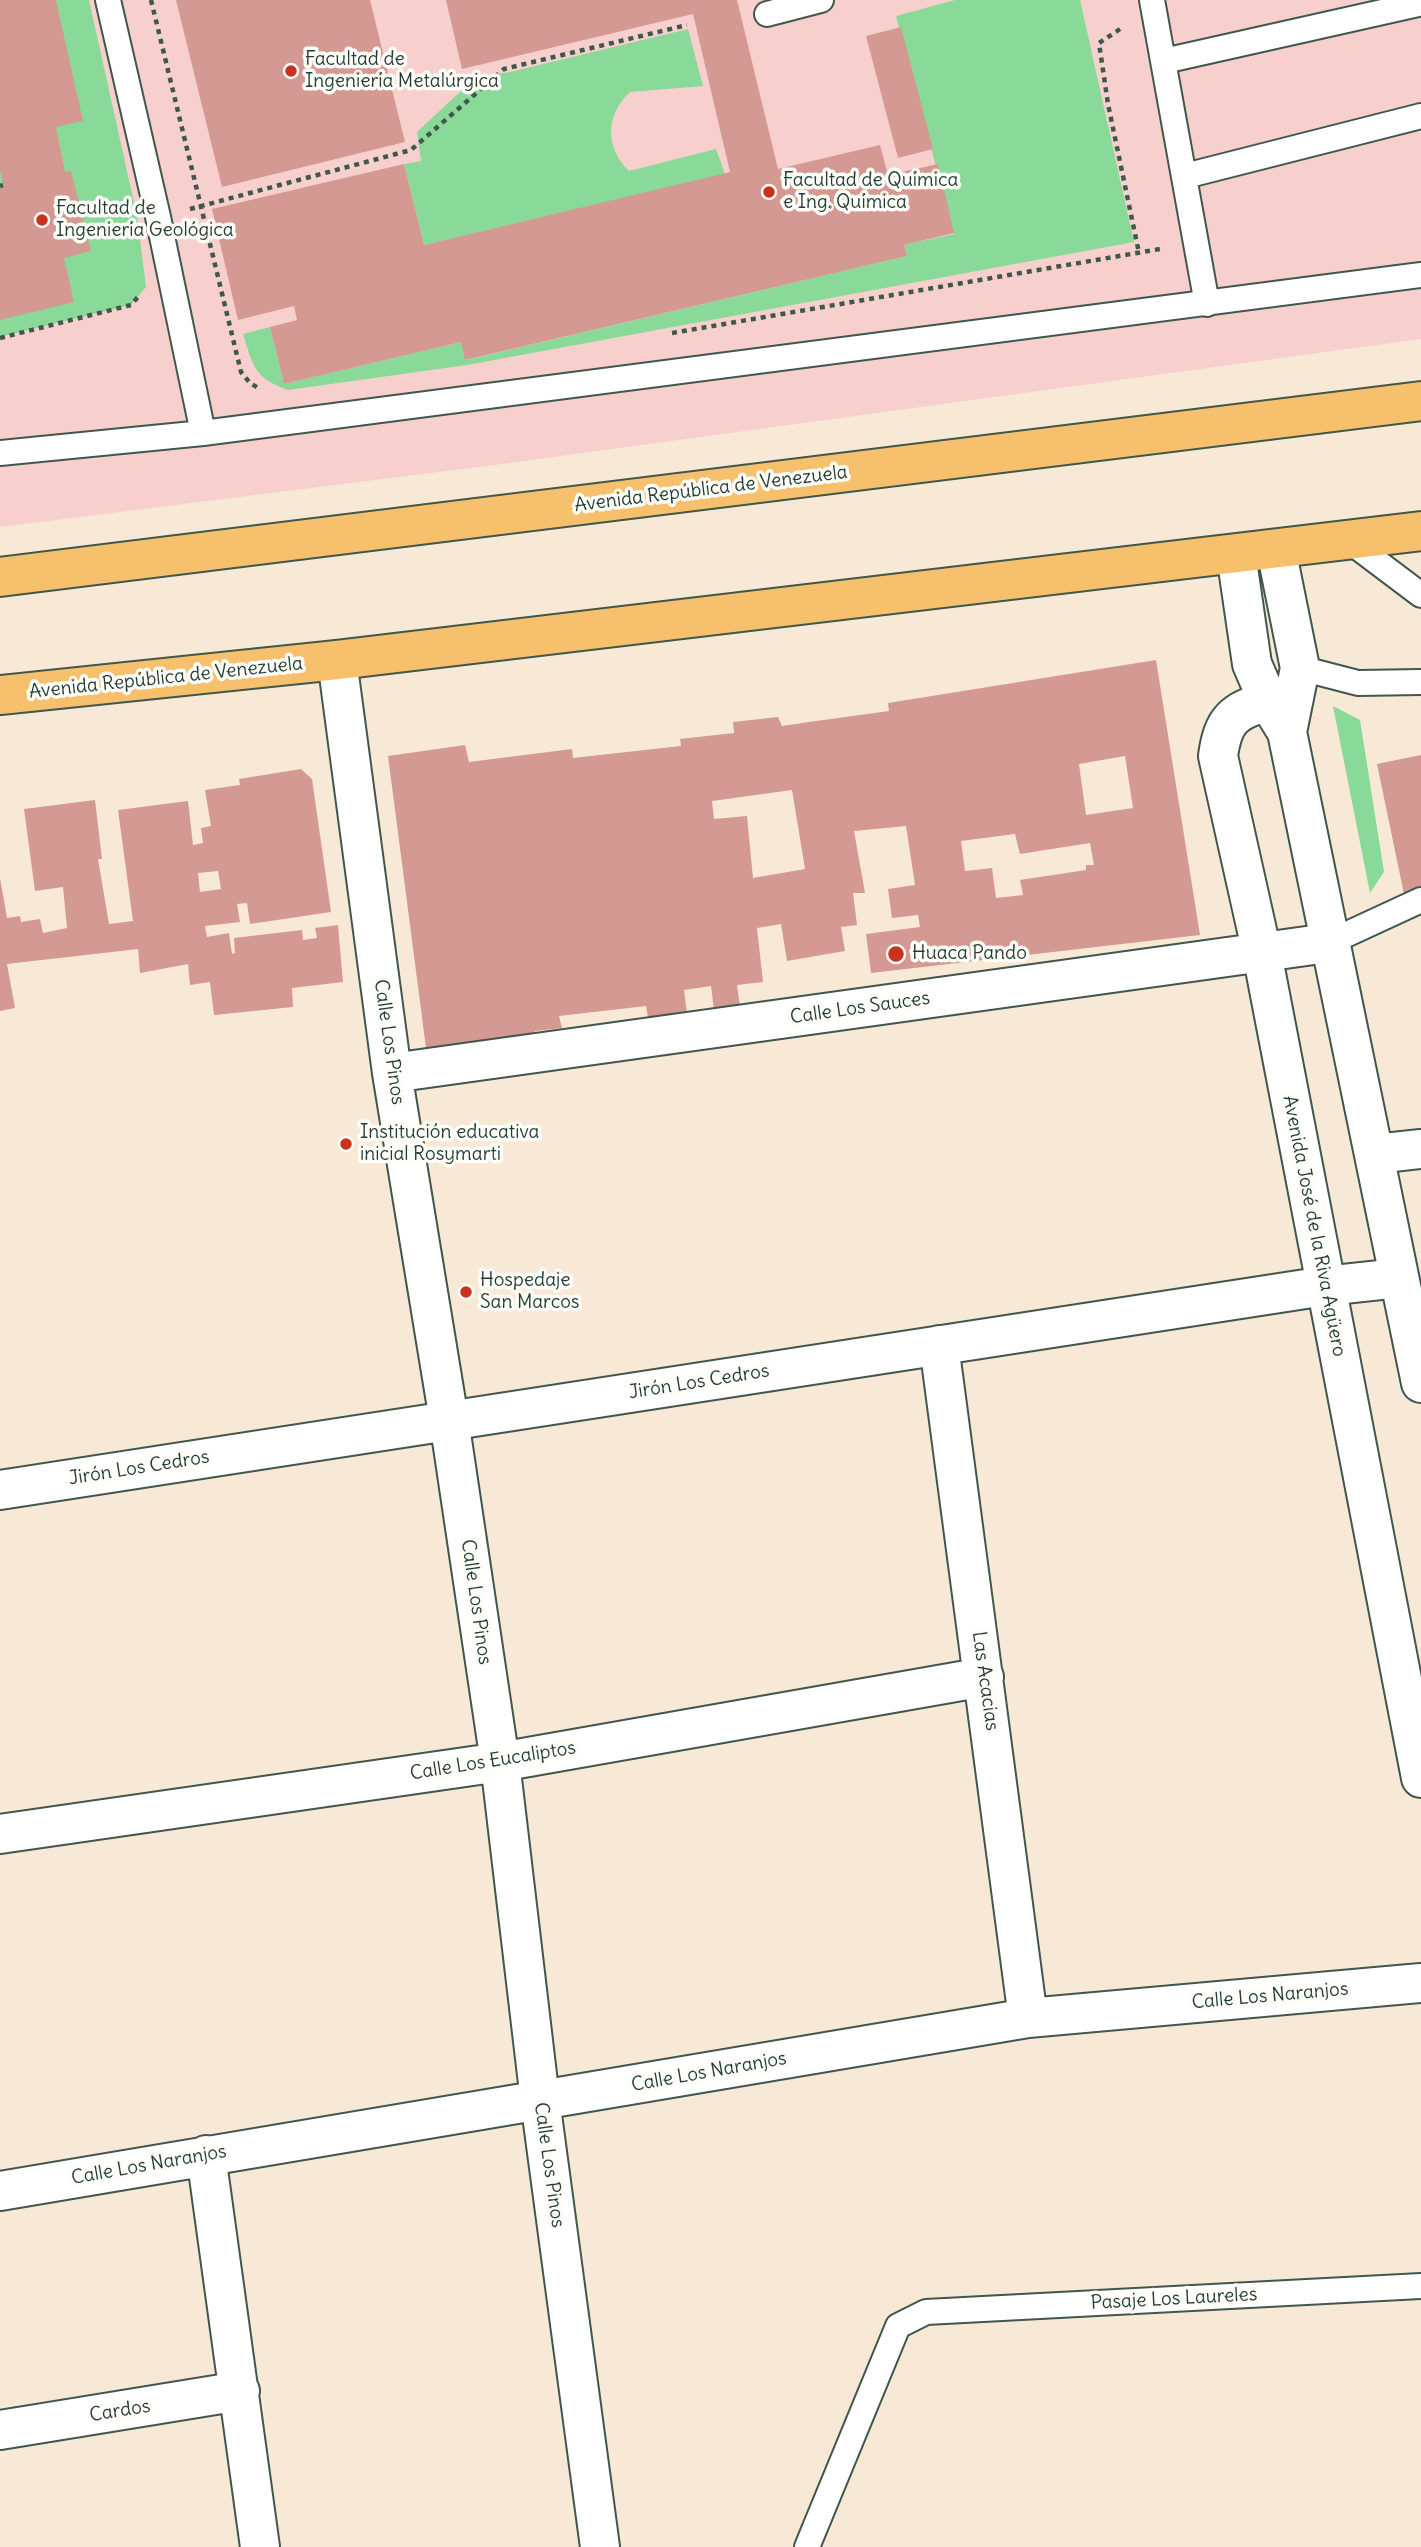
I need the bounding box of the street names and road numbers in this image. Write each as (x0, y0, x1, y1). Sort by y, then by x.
street label: Avenida República de Venezuela (573, 461, 849, 517)
street label: Avenida República de Venezuela (28, 652, 304, 704)
street label: Calle Los Pinos (369, 978, 409, 1106)
street label: Calle Los Sauces (789, 987, 931, 1029)
street label: Avenida José de la Riva Agüero (1277, 1093, 1351, 1359)
street label: Jirón Los Cedros (627, 1360, 771, 1404)
street label: Jirón Los Cedros (67, 1446, 211, 1490)
street label: Calle Los Pinos (456, 1538, 496, 1666)
street label: Las Acacias (967, 1630, 1003, 1732)
street label: Calle Los Eucaliptos (408, 1737, 578, 1785)
street label: Calle Los Naranjos (1191, 1978, 1349, 2014)
street label: Calle Los Naranjos (630, 2047, 788, 2097)
street label: Calle Los Pinos (529, 2101, 569, 2229)
street label: Calle Los Naranjos (70, 2140, 228, 2190)
street label: Pasaje Los Laureles (1090, 2283, 1258, 2315)
street label: Cardos (88, 2395, 152, 2427)

